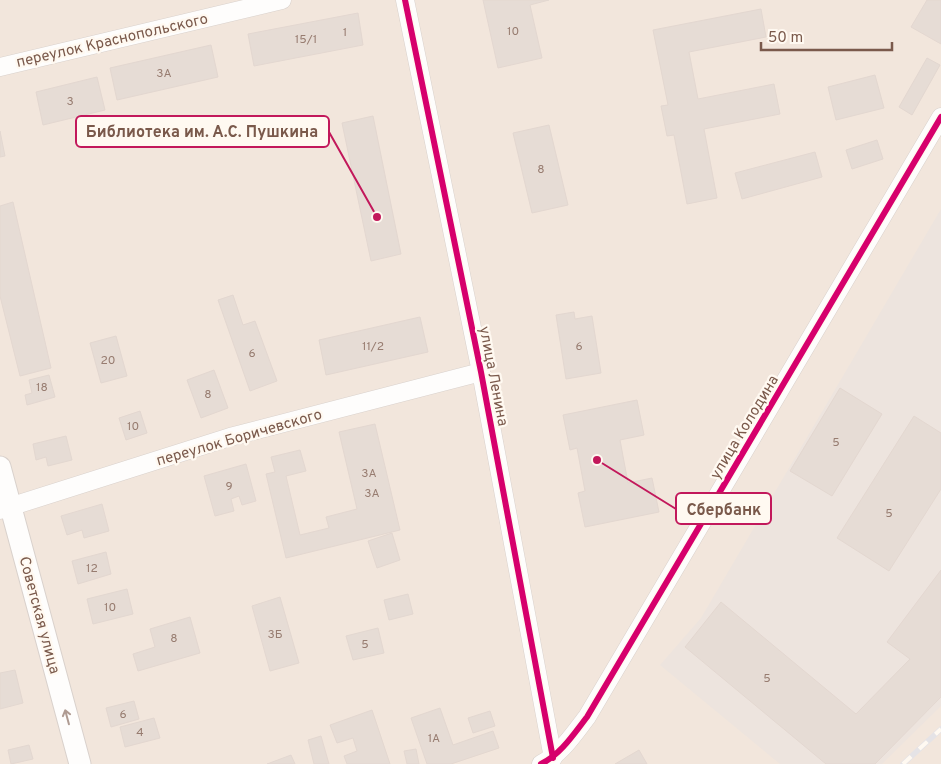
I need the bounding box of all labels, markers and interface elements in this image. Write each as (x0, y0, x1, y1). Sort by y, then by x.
street label: переулок Краснопольского (15, 10, 210, 73)
scale bar (761, 20, 892, 52)
house number: 10 (507, 24, 519, 40)
house number: 1 (343, 25, 347, 41)
text: 50 m (768, 29, 803, 48)
house number: 15/1 (295, 32, 317, 48)
house number: 3А (156, 66, 172, 82)
house number: 3 (66, 94, 74, 110)
callout: Библиотека им. А.С. Пушкина (76, 116, 329, 147)
text: Библиотека им. А.С. Пушкина (86, 123, 318, 143)
house number: 8 (537, 162, 545, 178)
street label: улица Ленина (474, 325, 512, 428)
house number: 11/2 (362, 339, 384, 355)
house number: 6 (575, 339, 583, 355)
house number: 6 (248, 346, 256, 362)
house number: 20 (100, 353, 116, 369)
street label: улица Колодина (707, 372, 784, 483)
house number: 18 (36, 380, 48, 396)
house number: 8 (204, 387, 212, 403)
street label: переулок Боричевского (154, 406, 324, 471)
house number: 10 (127, 419, 139, 435)
house number: 5 (832, 435, 840, 451)
house number: 3А (361, 466, 377, 482)
house number: 9 (225, 479, 233, 495)
house number: 3А (364, 486, 380, 502)
callout: Сбербанк (676, 493, 771, 524)
text: Сбербанк (686, 501, 762, 521)
house number: 5 (885, 506, 893, 522)
street label: Советская улица (14, 555, 63, 676)
house number: 12 (86, 561, 98, 577)
house number: 10 (104, 600, 116, 616)
house number: 3Б (267, 627, 283, 643)
house number: 8 (170, 631, 178, 647)
house number: 5 (361, 637, 369, 653)
house number: 5 (763, 671, 771, 687)
house number: 6 (119, 707, 127, 723)
one-way arrow (62, 709, 71, 725)
house number: 4 (136, 725, 144, 741)
house number: 1А (428, 731, 440, 747)

